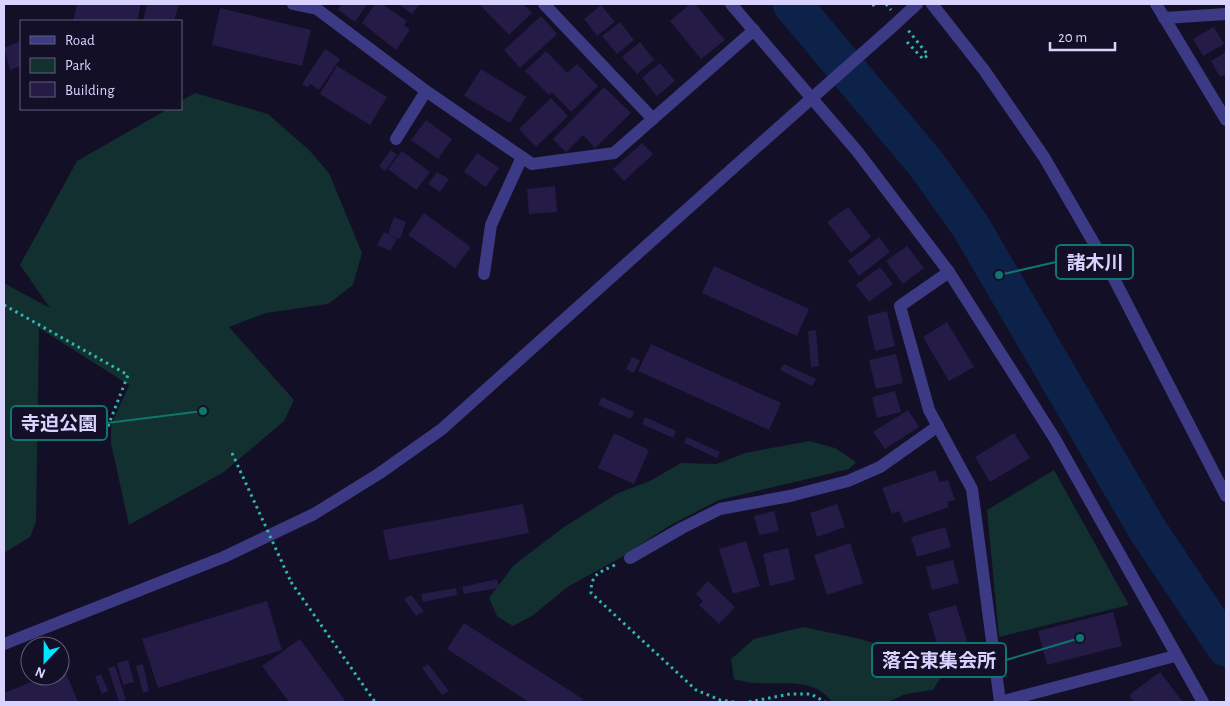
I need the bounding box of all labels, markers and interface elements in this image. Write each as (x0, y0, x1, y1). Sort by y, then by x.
legend (20, 20, 182, 110)
scale bar (1050, 20, 1115, 52)
text: 20 m (1058, 30, 1087, 45)
text: Road (65, 33, 95, 48)
text: Park (65, 58, 91, 73)
text: Building (65, 83, 115, 98)
callout: 諸木川 (1056, 245, 1133, 279)
text: 諸木川 (1066, 253, 1124, 273)
callout: 寺迫公園 (11, 406, 107, 440)
text: 寺迫公園 (21, 413, 97, 434)
north arrow (20, 636, 70, 686)
callout: 落合東集会所 (872, 643, 1006, 677)
text: 落合東集会所 (882, 650, 996, 671)
text: N (33, 664, 48, 680)

